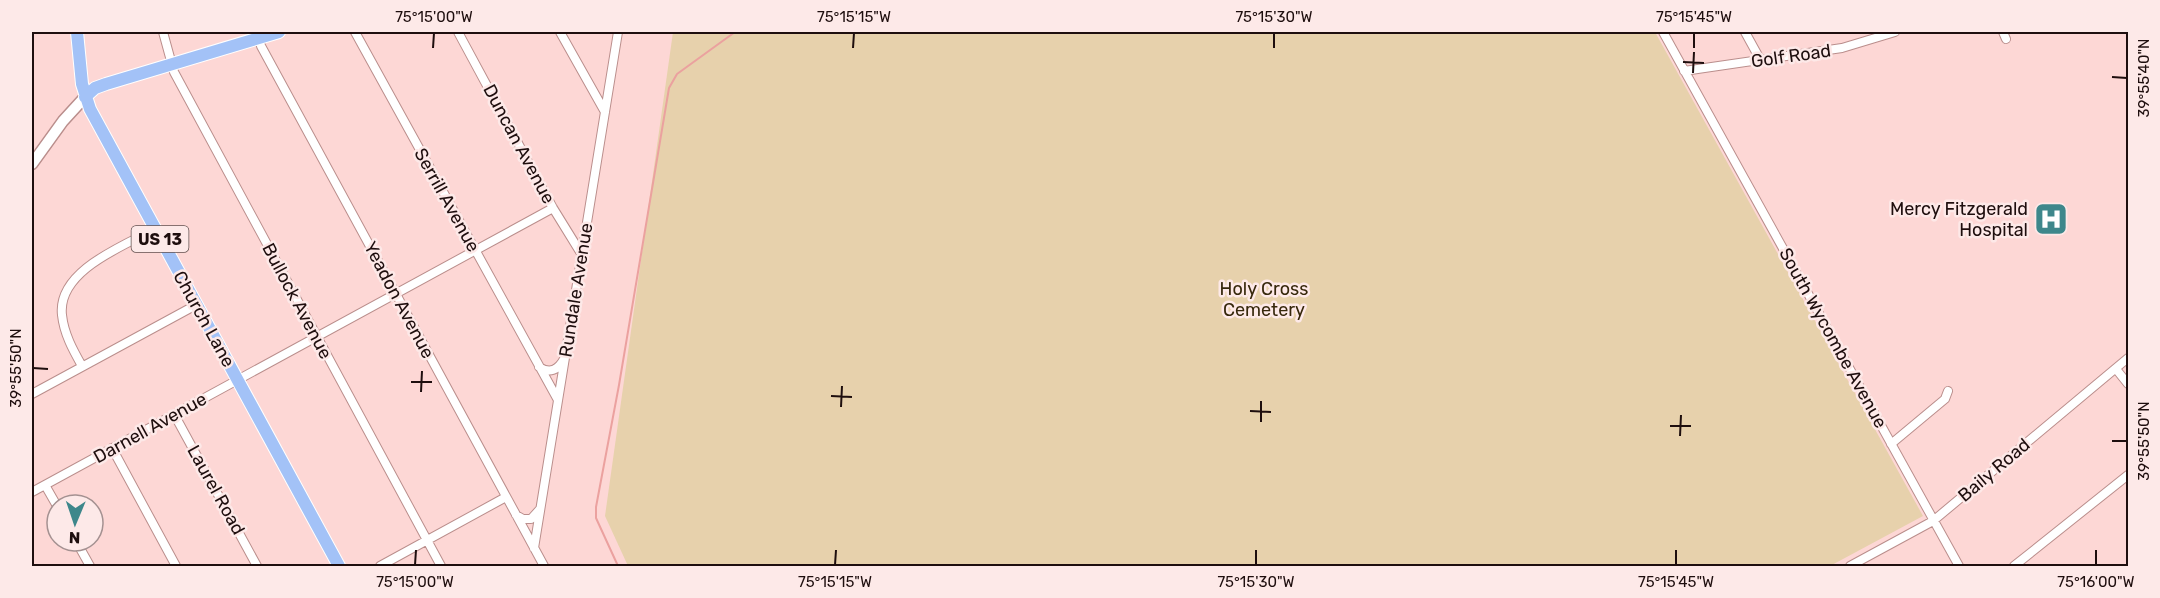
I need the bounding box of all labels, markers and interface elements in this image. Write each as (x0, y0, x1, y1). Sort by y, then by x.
text: 75°15'00"W (395, 8, 473, 26)
text: 75°15'15"W (817, 8, 891, 26)
text: 75°15'30"W (1235, 8, 1313, 26)
text: 75°15'45"W (1656, 8, 1732, 26)
street label: Golf Road (1750, 39, 1832, 73)
text: 39°55'40"N (2135, 39, 2153, 117)
street label: Duncan Avenue (478, 81, 560, 207)
street label: Serrill Avenue (409, 144, 485, 256)
place label: Mercy Fitzgerald Hospital (1890, 198, 2028, 241)
hospital icon: Mercy Fitzgerald Hospital (2033, 201, 2069, 237)
street label: Rundale Avenue (555, 221, 597, 359)
road number: US 13 (132, 226, 188, 252)
street label: Yeadon Avenue (359, 238, 439, 362)
street label: Bullock Avenue (257, 239, 337, 363)
street label: South Wycombe Avenue (1774, 244, 1892, 432)
street label: Church Lane (168, 267, 240, 371)
park label: Holy Cross Cemetery (1220, 278, 1308, 321)
text: 39°55'50"N (7, 328, 25, 408)
street label: Darnell Avenue (90, 388, 210, 468)
text: 39°55'50"N (2135, 401, 2153, 481)
street label: Baily Road (1954, 434, 2034, 506)
street label: Laurel Road (182, 441, 250, 539)
north arrow (45, 493, 105, 553)
text: N (68, 528, 81, 547)
text: 75°15'00"W (376, 573, 454, 591)
text: 75°15'15"W (798, 573, 872, 591)
text: 75°15'30"W (1217, 573, 1295, 591)
text: 75°15'45"W (1638, 573, 1714, 591)
text: 75°16'00"W (2057, 573, 2135, 591)

